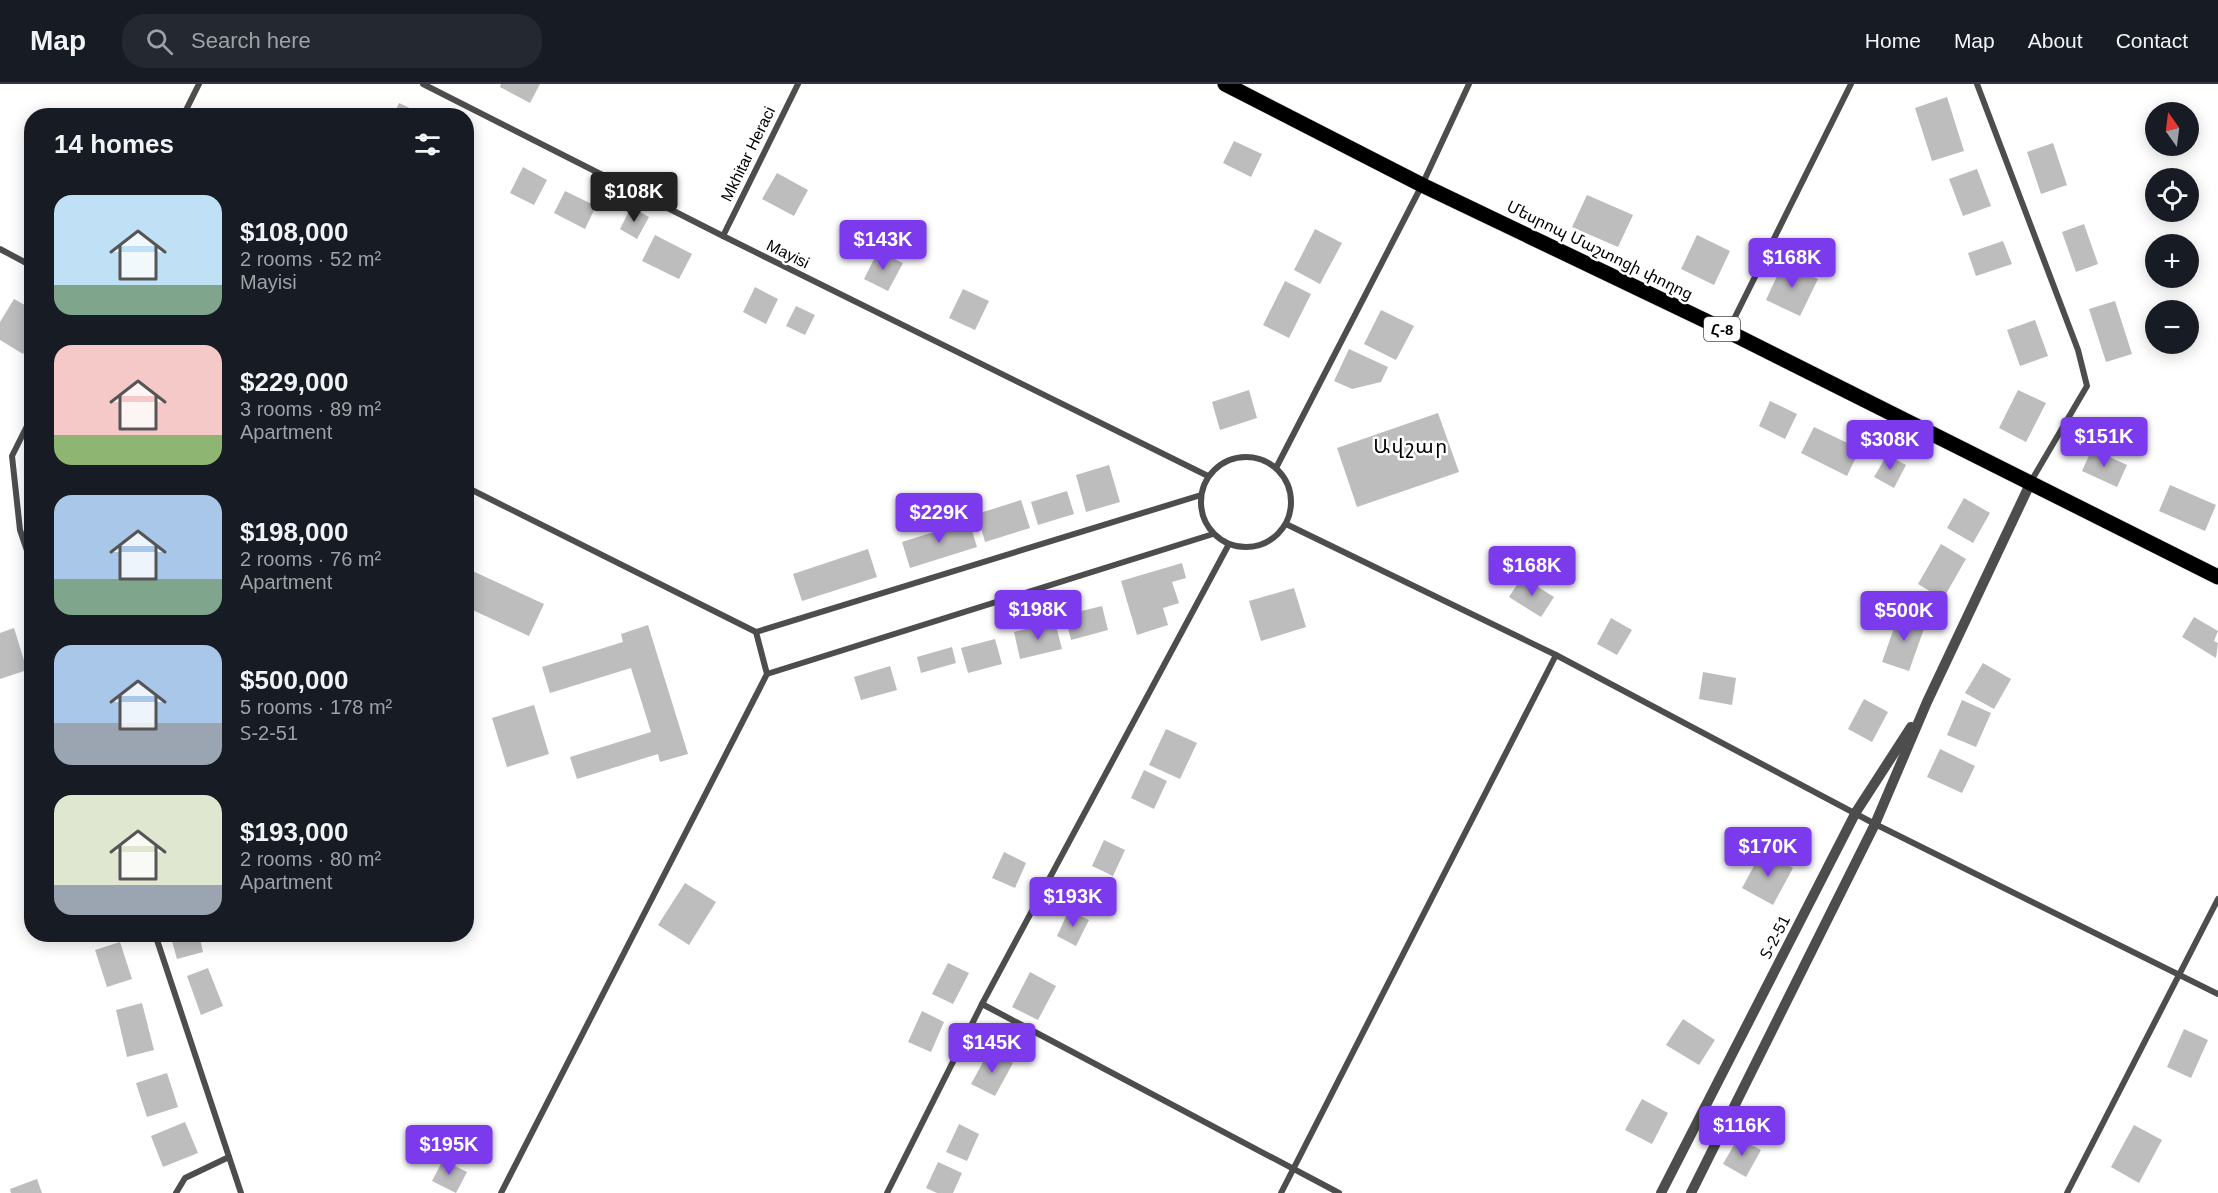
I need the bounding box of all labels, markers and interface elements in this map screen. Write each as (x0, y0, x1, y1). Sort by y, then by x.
search box (122, 14, 542, 68)
text: Map (30, 25, 86, 56)
icon: search (143, 25, 176, 58)
text: Search here (191, 28, 311, 53)
text: Home (1865, 29, 1921, 52)
text: Map (1954, 29, 1995, 52)
text: About (2028, 29, 2083, 52)
text: Contact (2116, 29, 2188, 52)
north arrow (2145, 102, 2199, 156)
map controls (2145, 102, 2199, 354)
street label: Mkhitar Heraci (718, 104, 778, 204)
icon: filters (411, 128, 444, 161)
text: 14 homes (54, 129, 174, 159)
button: locate (2145, 168, 2199, 222)
pin: $108K (592, 172, 676, 223)
text: $108K (605, 180, 663, 202)
street label: Մեսրոպ Մաշտոցի փողոց (1504, 197, 1696, 303)
text: $108,000 (240, 217, 348, 247)
icon: home (102, 219, 174, 291)
pin: $143K (841, 220, 925, 271)
text: $143K (854, 228, 912, 250)
button: + (2145, 234, 2199, 288)
street label: Mayisi (764, 236, 812, 272)
pin: $168K (1750, 238, 1834, 289)
text: $168K (1763, 246, 1821, 268)
text: 2 rooms · 52 m² (240, 248, 381, 270)
text: Mayisi (240, 271, 297, 293)
button: − (2145, 300, 2199, 354)
road number: Հ-8 (1704, 317, 1740, 341)
text: $229,000 (240, 367, 348, 397)
icon: home (102, 369, 174, 441)
text: 3 rooms · 89 m² (240, 398, 381, 420)
pin: $151K (2062, 417, 2146, 468)
pin: $308K (1848, 420, 1932, 471)
text: Apartment (240, 421, 332, 443)
text: $151K (2075, 425, 2133, 447)
text: $308K (1861, 428, 1919, 450)
district label: Ավշար (1373, 435, 1449, 458)
pin: $229K (897, 493, 981, 544)
text: $229K (910, 501, 968, 523)
text: $198,000 (240, 517, 348, 547)
icon: home (102, 519, 174, 591)
pin: $168K (1490, 546, 1574, 597)
text: 2 rooms · 76 m² (240, 548, 381, 570)
text: $168K (1503, 554, 1561, 576)
text: Apartment (240, 571, 332, 593)
pin: $198K (996, 590, 1080, 641)
pin: $500K (1862, 591, 1946, 642)
text: $198K (1009, 598, 1067, 620)
text: $500K (1875, 599, 1933, 621)
text: $500,000 (240, 665, 348, 695)
icon: home (102, 669, 174, 741)
text: 5 rooms · 178 m² (240, 696, 392, 718)
text: Տ-2-51 (240, 722, 298, 744)
text: $193,000 (240, 817, 348, 847)
icon: home (102, 819, 174, 891)
pin: $170K (1726, 827, 1810, 878)
text: $170K (1739, 835, 1797, 857)
text: 2 rooms · 80 m² (240, 848, 381, 870)
text: Apartment (240, 871, 332, 893)
pin: $193K (1031, 877, 1115, 928)
text: $193K (1044, 885, 1102, 907)
street label: Տ-2-51 (1757, 912, 1793, 962)
pin: $145K (950, 1023, 1034, 1074)
text: $145K (963, 1031, 1021, 1053)
pin: $116K (1700, 1106, 1784, 1157)
text: $116K (1713, 1114, 1771, 1136)
pin: $195K (407, 1125, 491, 1176)
text: $195K (420, 1133, 478, 1155)

